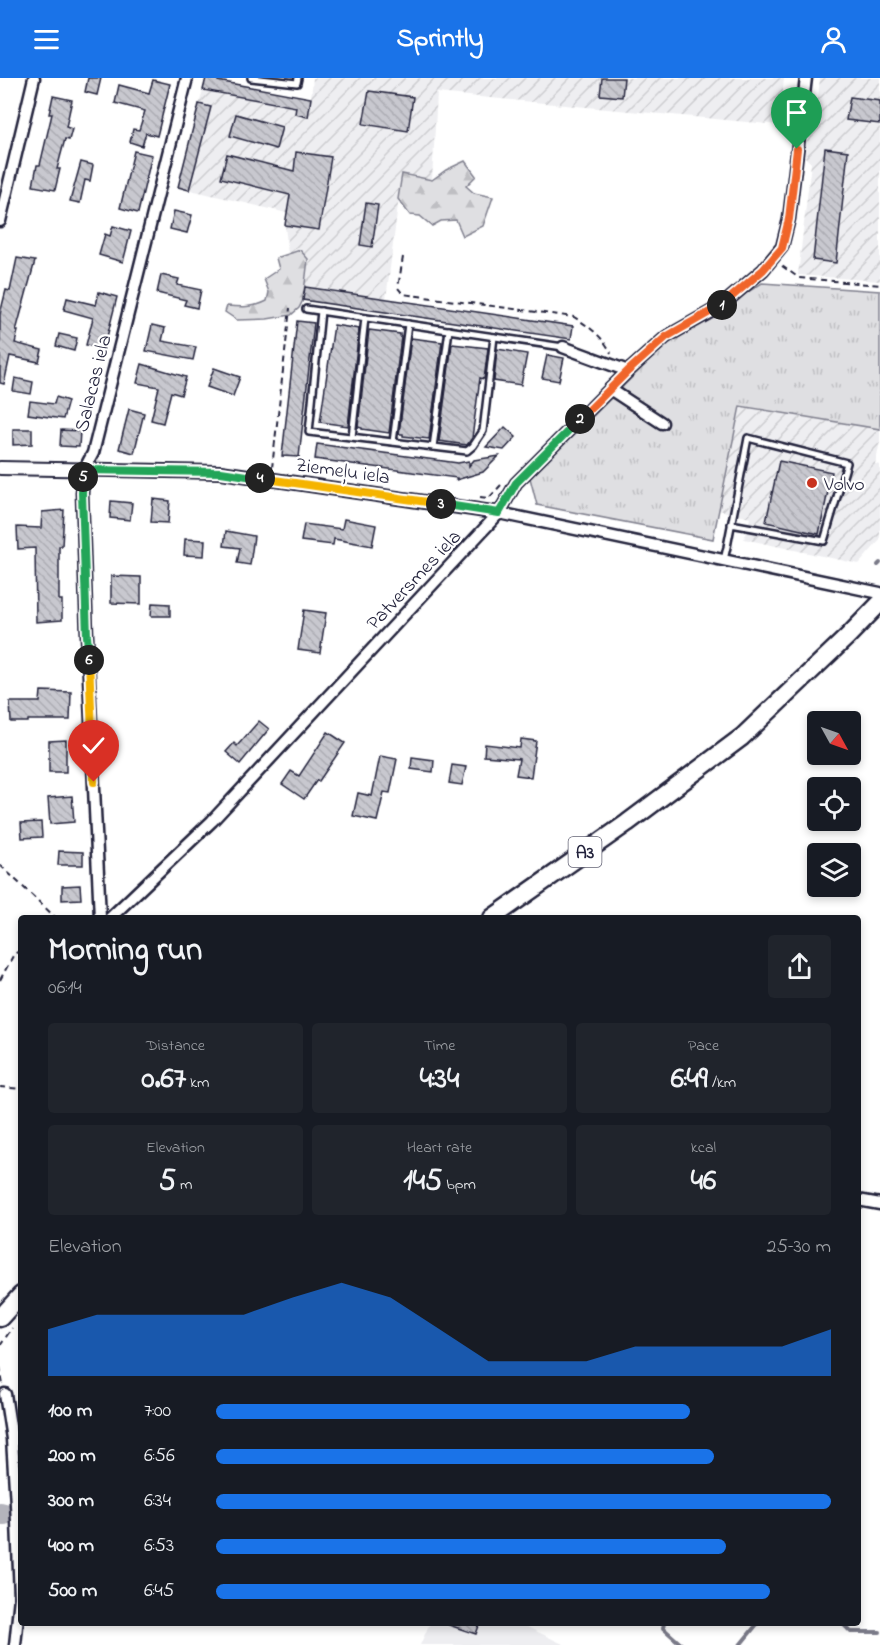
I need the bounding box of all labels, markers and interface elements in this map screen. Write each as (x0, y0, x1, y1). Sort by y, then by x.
text: Sprintly (396, 20, 484, 59)
icon: menu (30, 23, 63, 56)
icon: person (817, 23, 850, 56)
pin (771, 87, 822, 149)
icon: arrive (780, 96, 813, 129)
pin: 1 (707, 290, 737, 320)
text: 1 (719, 293, 725, 317)
street label: Salacas iela (68, 332, 121, 435)
pin: 2 (565, 404, 595, 434)
text: 2 (576, 407, 584, 431)
street label: Ziemeļu iela (294, 452, 392, 493)
pin: 5 (68, 462, 98, 492)
pin: 4 (245, 463, 275, 493)
text: 5 (78, 465, 88, 489)
text: 4 (257, 466, 263, 490)
place label: Volvo (823, 471, 865, 500)
marker: Volvo (805, 476, 819, 490)
pin: 3 (426, 489, 456, 519)
text: 3 (438, 492, 444, 516)
street label: Patversmes iela (361, 524, 469, 637)
pin: 6 (74, 645, 104, 675)
text: 6 (85, 648, 93, 672)
north arrow (807, 711, 861, 765)
map controls (807, 711, 861, 897)
pin (68, 720, 119, 782)
icon: check (77, 729, 110, 762)
button: locate (807, 777, 861, 831)
road number: A3 (568, 837, 602, 867)
button: layers (807, 843, 861, 897)
text: Morning run (48, 927, 202, 975)
button: share (768, 935, 831, 998)
text: 06:14 (48, 974, 82, 1003)
text: Distance (146, 1034, 205, 1058)
text: Time (424, 1034, 455, 1058)
text: Pace (688, 1034, 719, 1058)
text: 0.67 (141, 1058, 186, 1102)
text: 4:34 (420, 1058, 459, 1102)
text: 6:49 (671, 1058, 708, 1102)
text: km (186, 1071, 210, 1095)
text: /km (708, 1071, 736, 1095)
text: Elevation (146, 1136, 205, 1160)
text: Heart rate (407, 1136, 472, 1160)
text: kcal (691, 1136, 716, 1160)
text: 5 (159, 1160, 176, 1204)
text: 145 (403, 1160, 442, 1204)
text: 46 (691, 1160, 716, 1204)
text: m (176, 1173, 192, 1197)
text: bpm (442, 1173, 476, 1197)
text: Elevation (48, 1233, 122, 1262)
text: 25–30 m (766, 1233, 831, 1262)
text: 100 m (48, 1397, 92, 1426)
text: 7:00 (144, 1397, 171, 1426)
text: 200 m (48, 1442, 96, 1471)
text: 6:56 (144, 1442, 175, 1471)
text: 300 m (48, 1487, 94, 1516)
text: 6:34 (144, 1487, 171, 1516)
text: 400 m (48, 1532, 94, 1561)
text: 6:53 (144, 1532, 174, 1561)
text: 500 m (48, 1577, 97, 1606)
text: 6:45 (144, 1577, 174, 1606)

